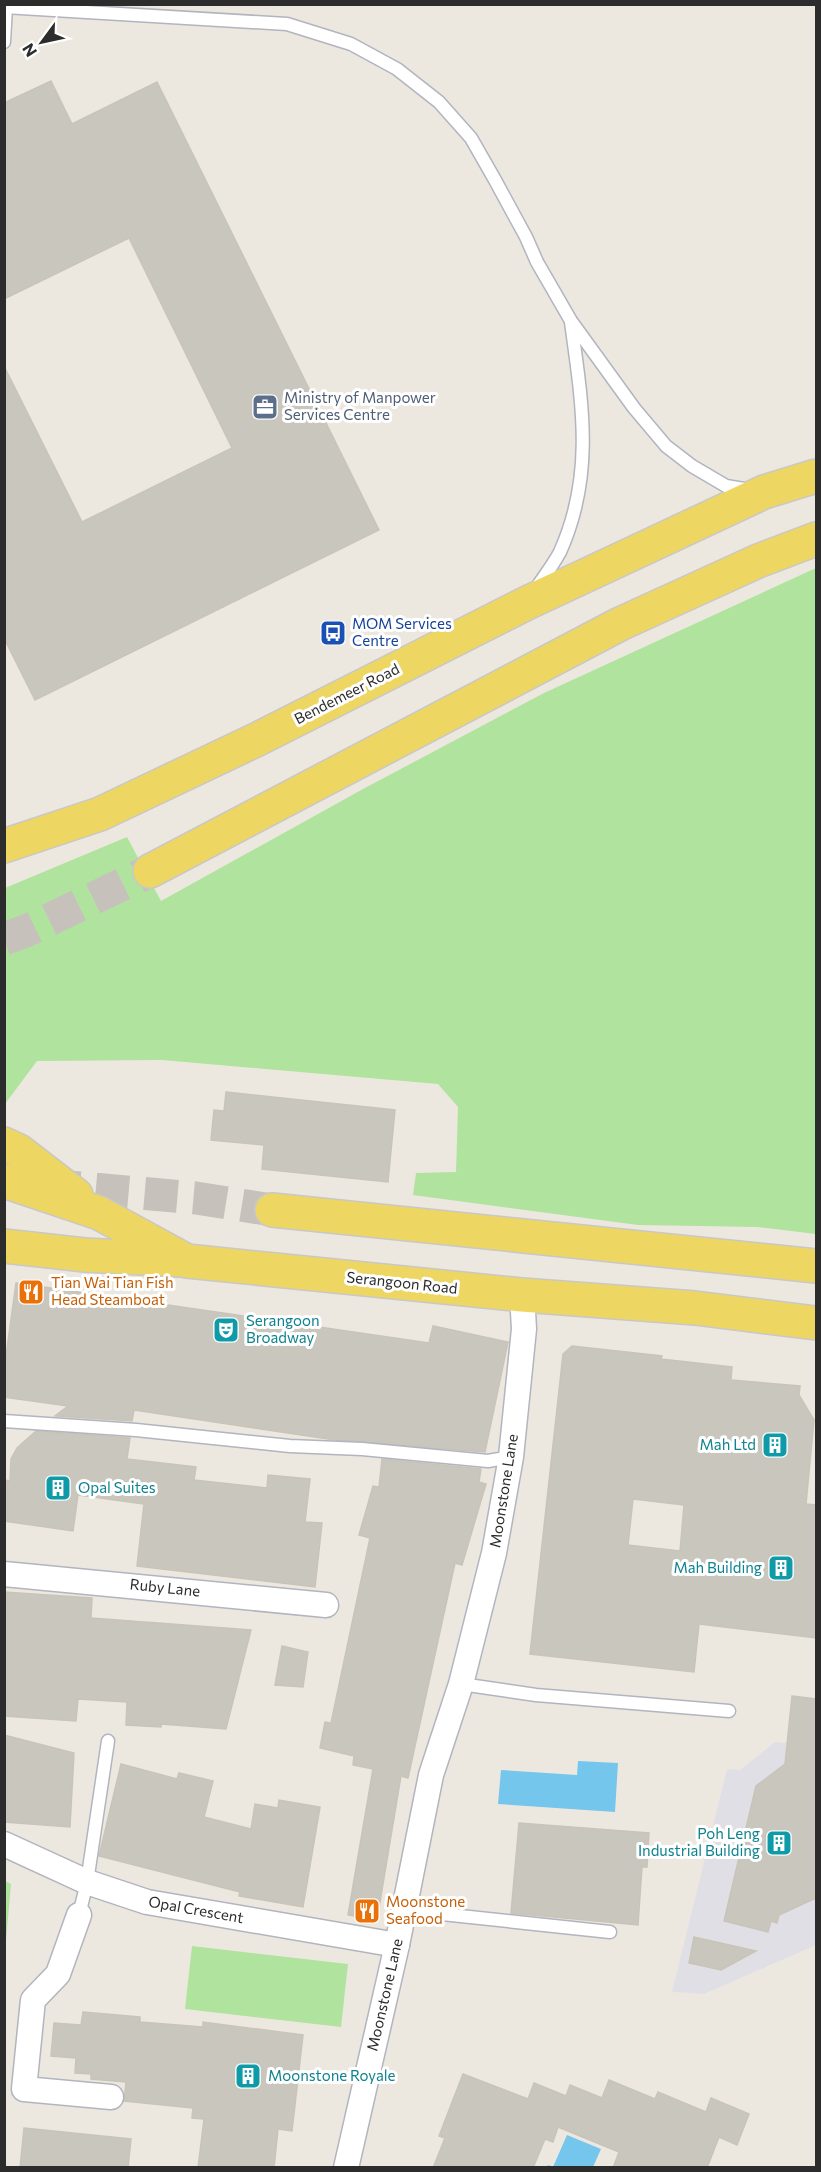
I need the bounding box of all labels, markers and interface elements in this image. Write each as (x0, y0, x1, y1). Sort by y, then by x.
north arrow (12, 12, 72, 72)
text: N (18, 40, 40, 61)
place label: Ministry of Manpower Services Centre (284, 388, 436, 423)
office icon: Ministry of Manpower Services Centre (250, 392, 280, 422)
place label: MOM Services Centre (352, 614, 452, 649)
bus stop icon: MOM Services Centre (318, 618, 348, 648)
street label: Bendemeer Road (291, 659, 402, 727)
street label: Serangoon Road (346, 1267, 458, 1297)
place label: Tian Wai Tian Fish Head Steamboat (51, 1273, 174, 1308)
restaurant icon: Tian Wai Tian Fish Head Steamboat (16, 1277, 46, 1307)
place label: Serangoon Broadway (246, 1311, 320, 1346)
theatre icon: Serangoon Broadway (211, 1315, 241, 1345)
building icon: Mah Ltd (760, 1430, 790, 1460)
street label: Moonstone Lane (485, 1433, 521, 1549)
place label: Mah Ltd (700, 1435, 756, 1453)
building icon: Opal Suites (43, 1473, 73, 1503)
place label: Opal Suites (78, 1478, 156, 1496)
building icon: Mah Building (766, 1553, 796, 1583)
place label: Mah Building (674, 1558, 762, 1576)
street label: Ruby Lane (129, 1574, 201, 1600)
place label: Poh Leng Industrial Building (638, 1824, 760, 1859)
building icon: Poh Leng Industrial Building (764, 1828, 794, 1858)
street label: Opal Crescent (147, 1892, 245, 1926)
place label: Moonstone Seafood (386, 1892, 465, 1927)
restaurant icon: Moonstone Seafood (352, 1896, 382, 1926)
street label: Moonstone Lane (362, 1937, 406, 2053)
building icon: Moonstone Royale (233, 2061, 263, 2091)
place label: Moonstone Royale (268, 2066, 396, 2084)

